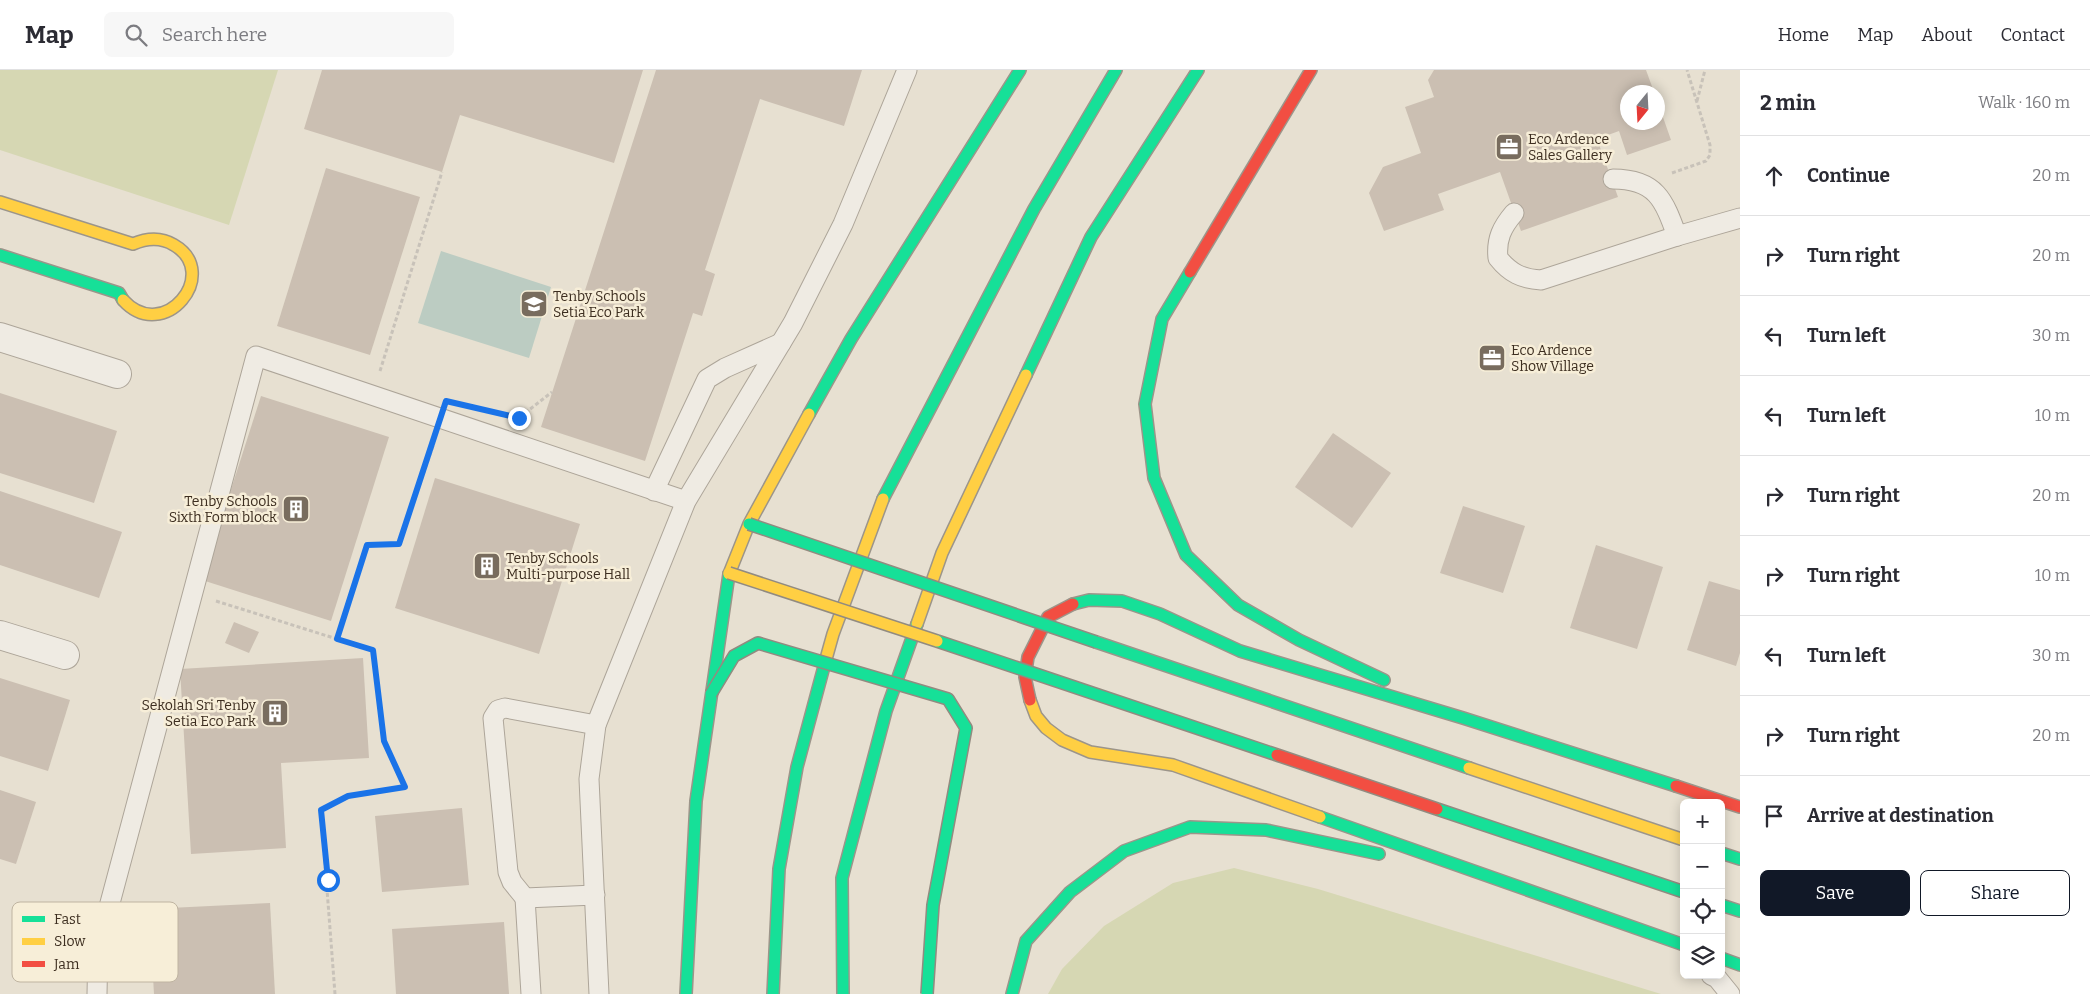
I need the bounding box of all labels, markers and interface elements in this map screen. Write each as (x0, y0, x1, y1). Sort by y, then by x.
search box (104, 12, 454, 57)
text: Map (25, 21, 74, 49)
icon: search (122, 21, 150, 49)
text: Search here (162, 23, 267, 46)
text: Home (1778, 24, 1829, 46)
text: Map (1857, 24, 1893, 46)
text: About (1921, 24, 1972, 46)
text: Contact (2000, 24, 2065, 46)
north arrow (1620, 85, 1665, 130)
text: 2 min (1760, 90, 1816, 116)
text: Walk · 160 m (1978, 93, 2070, 112)
place label: Eco Ardence Sales Gallery (1528, 131, 1613, 164)
office icon: Eco Ardence Sales Gallery (1494, 132, 1524, 162)
icon: ahead (1760, 162, 1788, 190)
text: Continue (1807, 164, 1890, 187)
text: 20 m (2033, 166, 2070, 185)
icon: right (1760, 242, 1788, 270)
text: Turn right (1807, 244, 1900, 267)
text: 20 m (2033, 246, 2070, 265)
place label: Tenby Schools Setia Eco Park (553, 288, 646, 321)
school or university icon: Tenby Schools Setia Eco Park (519, 289, 549, 319)
icon: left (1760, 322, 1788, 350)
text: Turn left (1807, 324, 1886, 347)
text: 30 m (2032, 326, 2070, 345)
place label: Eco Ardence Show Village (1511, 342, 1594, 375)
office icon: Eco Ardence Show Village (1477, 343, 1507, 373)
icon: left (1760, 402, 1788, 430)
text: Turn left (1807, 404, 1886, 427)
text: 10 m (2035, 406, 2070, 425)
route end (508, 407, 531, 430)
icon: right (1760, 482, 1788, 510)
text: Turn right (1807, 484, 1900, 507)
text: 20 m (2033, 486, 2070, 505)
place label: Tenby Schools Sixth Form block (169, 493, 277, 526)
building icon: Tenby Schools Sixth Form block (281, 494, 311, 524)
place label: Tenby Schools Multi-purpose Hall (506, 550, 630, 583)
building icon: Tenby Schools Multi-purpose Hall (472, 551, 502, 581)
icon: right (1760, 562, 1788, 590)
text: Turn right (1807, 564, 1900, 587)
text: 10 m (2035, 566, 2070, 585)
icon: left (1760, 642, 1788, 670)
text: Turn left (1807, 644, 1886, 667)
text: 30 m (2032, 646, 2070, 665)
place label: Sekolah Sri Tenby Setia Eco Park (141, 697, 257, 730)
building icon: Sekolah Sri Tenby Setia Eco Park (260, 698, 290, 728)
icon: right (1760, 722, 1788, 750)
text: Turn right (1807, 724, 1900, 747)
text: 20 m (2033, 726, 2070, 745)
map controls (1680, 799, 1725, 979)
button: + (1680, 799, 1725, 844)
icon: arrive (1760, 802, 1788, 830)
text: Arrive at destination (1807, 804, 1994, 827)
button: − (1680, 844, 1725, 889)
route start (317, 869, 340, 892)
button: Save (1760, 870, 1910, 916)
button: Share (1920, 870, 2070, 916)
button: locate (1680, 889, 1725, 934)
legend (12, 902, 178, 982)
text: Fast (54, 911, 81, 928)
text: Slow (54, 933, 86, 950)
button: layers (1680, 934, 1725, 979)
text: Jam (53, 956, 80, 973)

